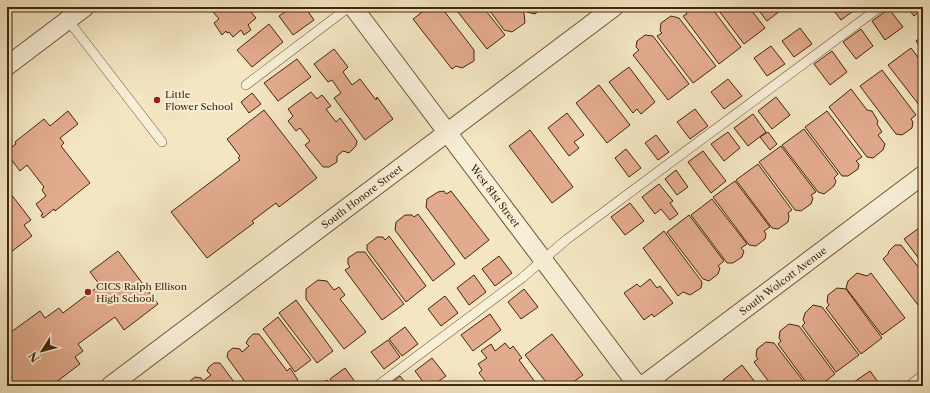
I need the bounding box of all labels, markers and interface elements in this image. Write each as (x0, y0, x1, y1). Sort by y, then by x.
place label: Little Flower School (165, 88, 233, 113)
marker: Little Flower School (152, 95, 162, 105)
street label: West 81st Street (467, 161, 523, 230)
street label: South Honore Street (319, 162, 406, 232)
street label: South Wolcott Avenue (737, 244, 829, 318)
place label: CICS Ralph Ellison High School (96, 280, 188, 305)
marker: CICS Ralph Ellison High School (83, 287, 93, 297)
north arrow (22, 331, 62, 371)
text: N (25, 349, 42, 365)

